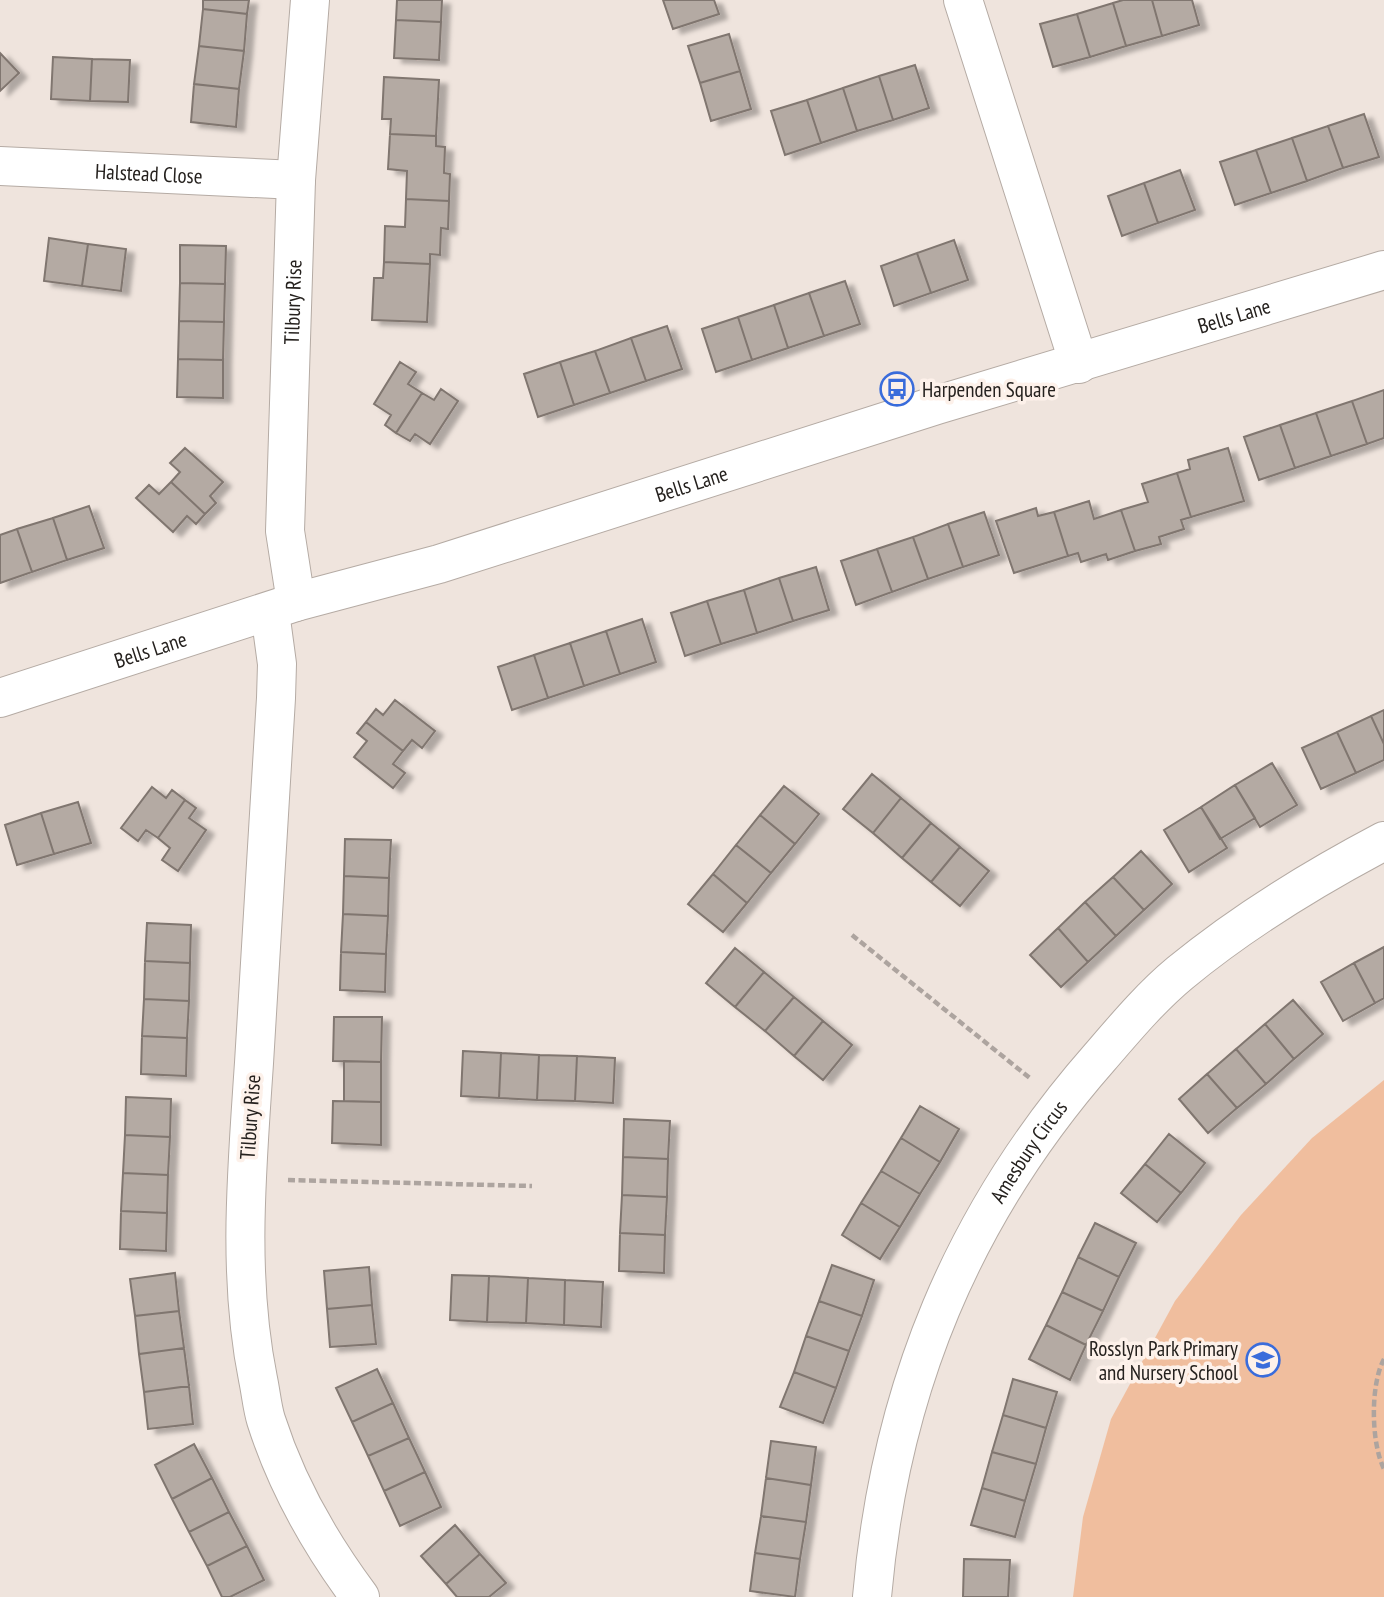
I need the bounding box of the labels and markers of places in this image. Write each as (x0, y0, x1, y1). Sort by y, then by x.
bus stop icon: Harpenden Square (878, 370, 916, 408)
place label: Harpenden Square (922, 376, 1056, 403)
place label: Rosslyn Park Primary and Nursery School (1089, 1335, 1238, 1386)
school or university icon: Rosslyn Park Primary and Nursery School (1244, 1341, 1282, 1379)

